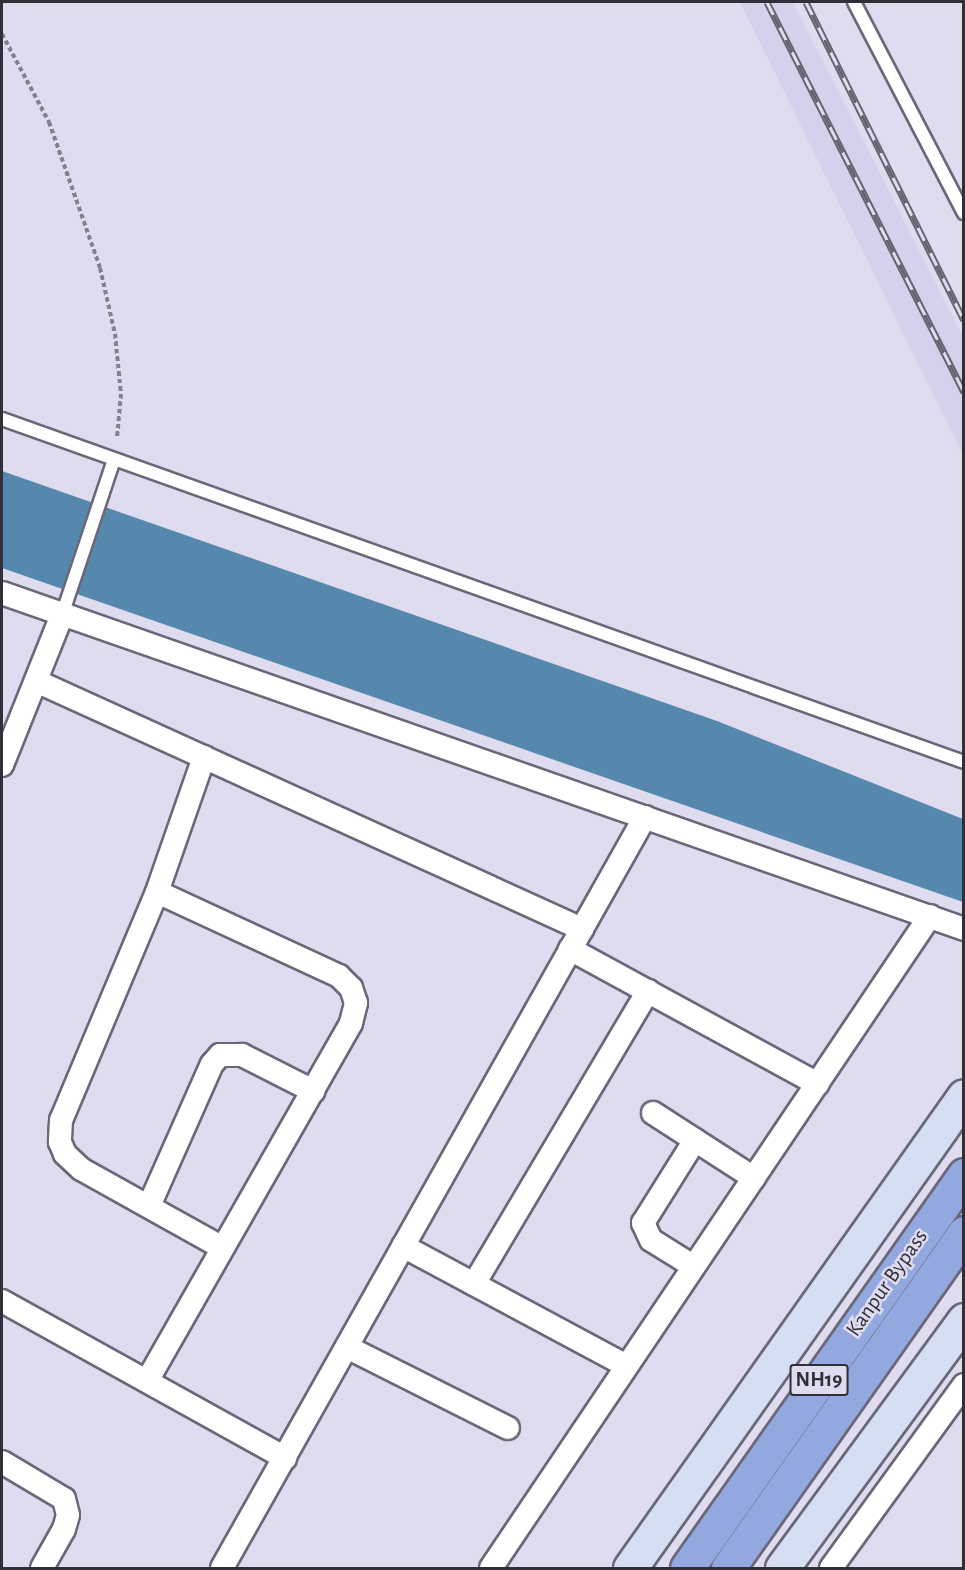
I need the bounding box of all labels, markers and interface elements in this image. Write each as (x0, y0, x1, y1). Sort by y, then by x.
street label: Kanpur Bypass (840, 1224, 934, 1342)
road number: NH19 (789, 1362, 849, 1398)

